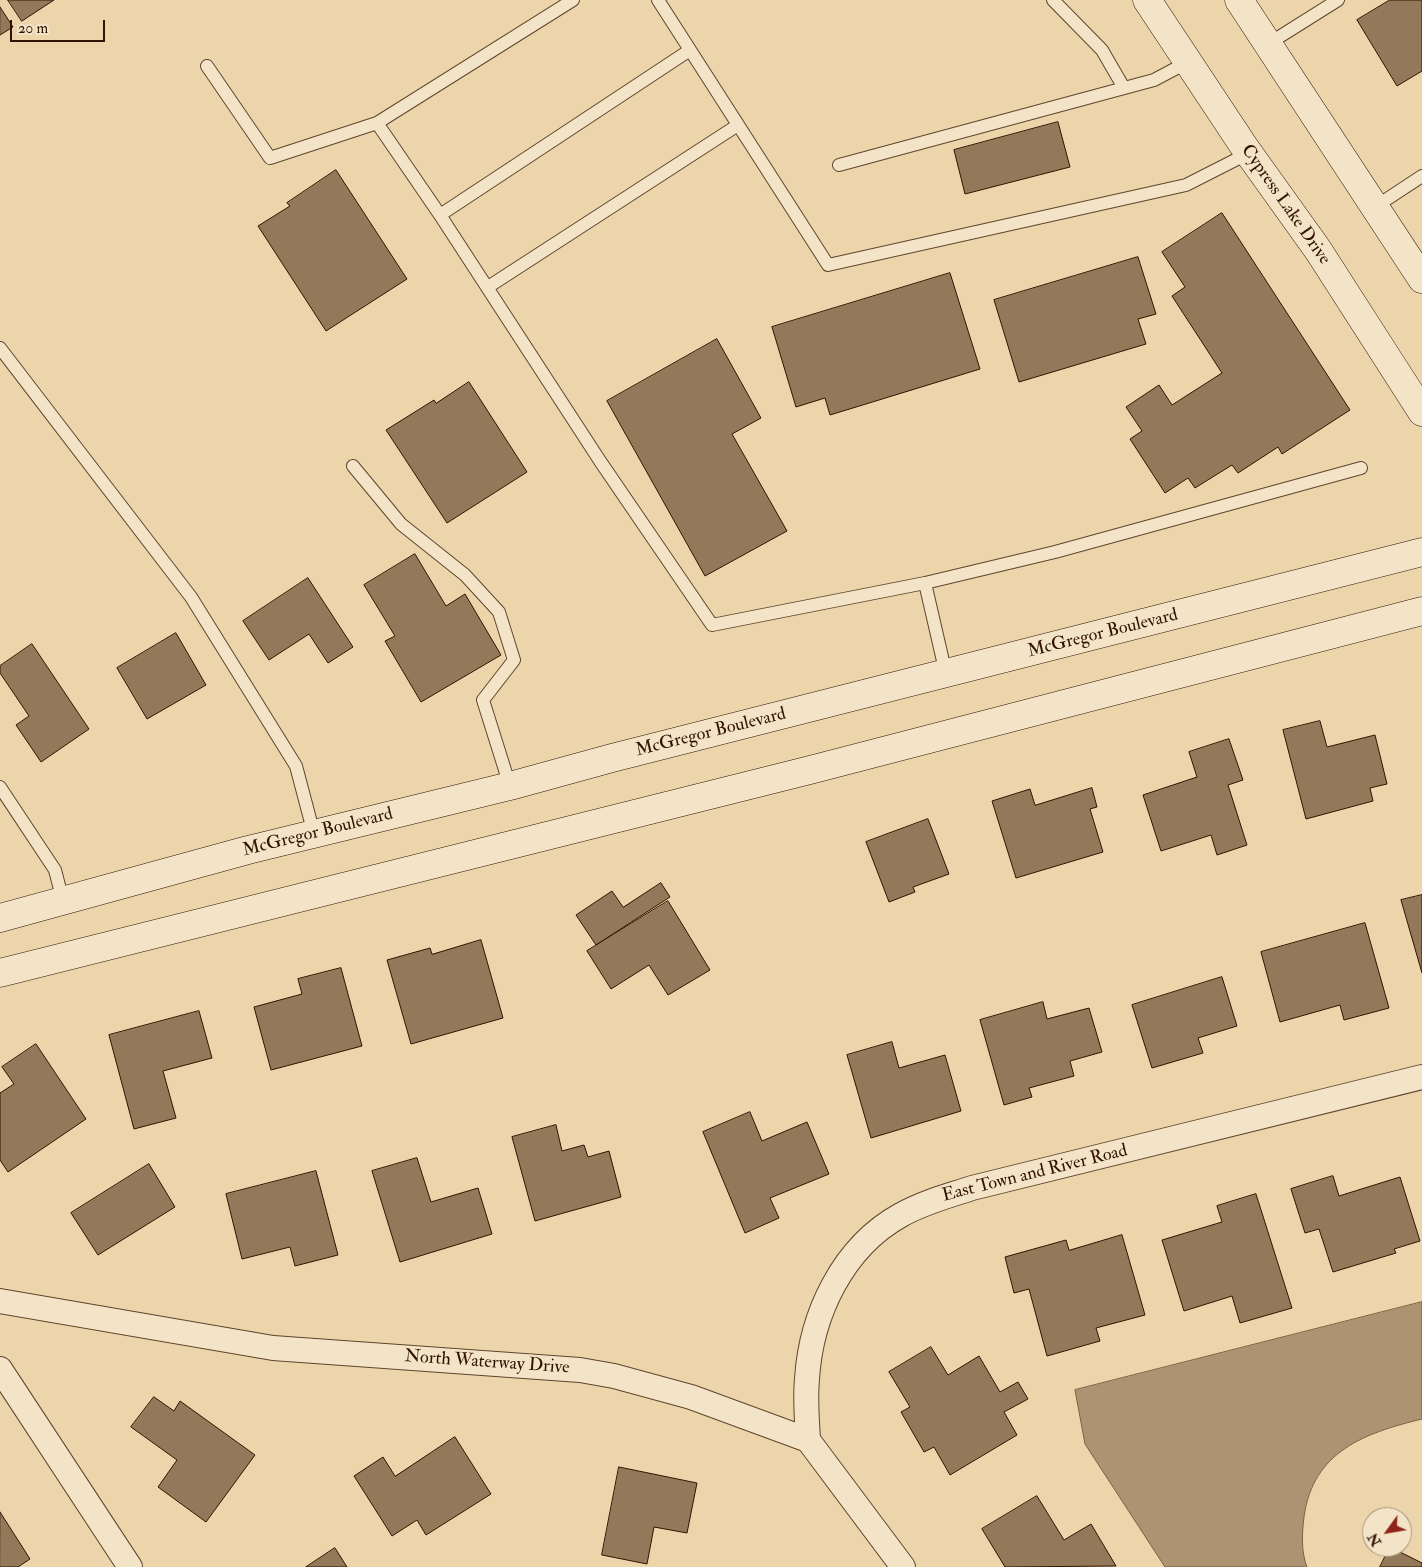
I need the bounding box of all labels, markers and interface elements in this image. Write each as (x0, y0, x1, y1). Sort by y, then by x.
scale bar (12, 10, 108, 42)
text: 20 m (18, 19, 48, 38)
street label: Cypress Lake Drive (1236, 141, 1334, 269)
street label: McGregor Boulevard (1026, 605, 1180, 663)
street label: McGregor Boulevard (634, 704, 788, 762)
street label: McGregor Boulevard (241, 804, 395, 862)
street label: East Town and River Road (940, 1141, 1130, 1207)
street label: North Waterway Drive (404, 1346, 570, 1380)
north arrow (1362, 1507, 1412, 1557)
text: N (1364, 1530, 1385, 1550)

